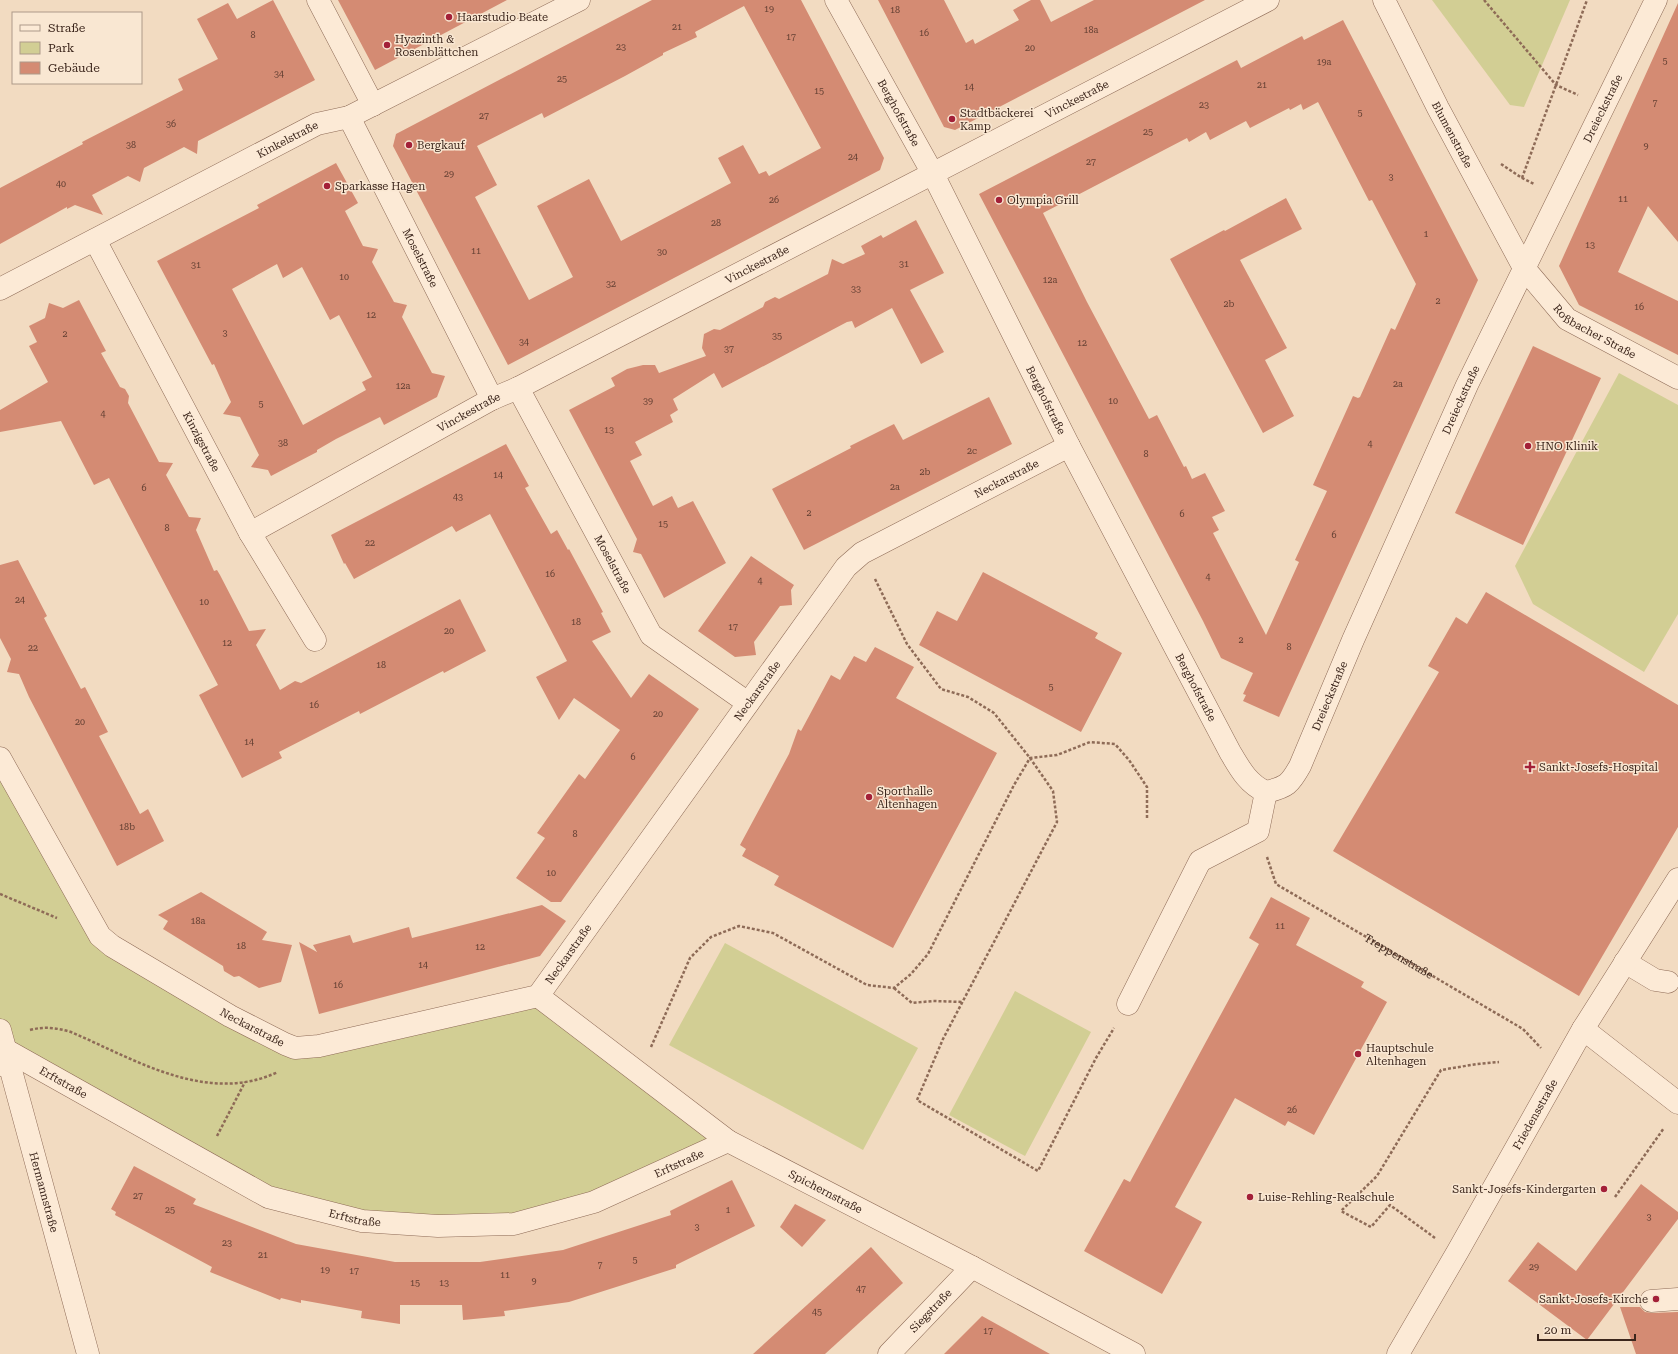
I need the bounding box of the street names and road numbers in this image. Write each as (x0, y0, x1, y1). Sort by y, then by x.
street label: Dreieckstraße (1581, 73, 1625, 145)
street label: Berghofstraße (875, 77, 922, 149)
street label: Vinckestraße (1043, 78, 1111, 121)
street label: Blumenstraße (1429, 100, 1475, 170)
street label: Kinkelstraße (255, 119, 320, 161)
street label: Moselstraße (400, 227, 440, 290)
street label: Vinckestraße (723, 243, 791, 287)
street label: Roßbacher Straße (1550, 302, 1638, 361)
street label: Dreieckstraße (1440, 363, 1483, 436)
street label: Berghofstraße (1023, 364, 1068, 437)
street label: Vinckestraße (435, 390, 502, 435)
street label: Kinzigstraße (180, 409, 222, 474)
street label: Neckarstraße (972, 457, 1041, 501)
street label: Moselstraße (591, 533, 633, 596)
street label: Berghofstraße (1172, 651, 1219, 724)
street label: Neckarstraße (732, 659, 783, 724)
street label: Dreieckstraße (1310, 659, 1350, 733)
street label: Neckarstraße (543, 922, 595, 987)
street label: Treppenstraße (1362, 931, 1436, 982)
street label: Neckarstraße (218, 1006, 287, 1050)
street label: Erftstraße (37, 1064, 89, 1101)
street label: Friedensstraße (1510, 1077, 1560, 1152)
street label: Erftstraße (652, 1147, 706, 1181)
street label: Hermannstraße (26, 1151, 61, 1234)
street label: Spichernstraße (786, 1168, 865, 1216)
street label: Erftstraße (327, 1207, 381, 1229)
street label: Siegstraße (907, 1286, 955, 1335)

